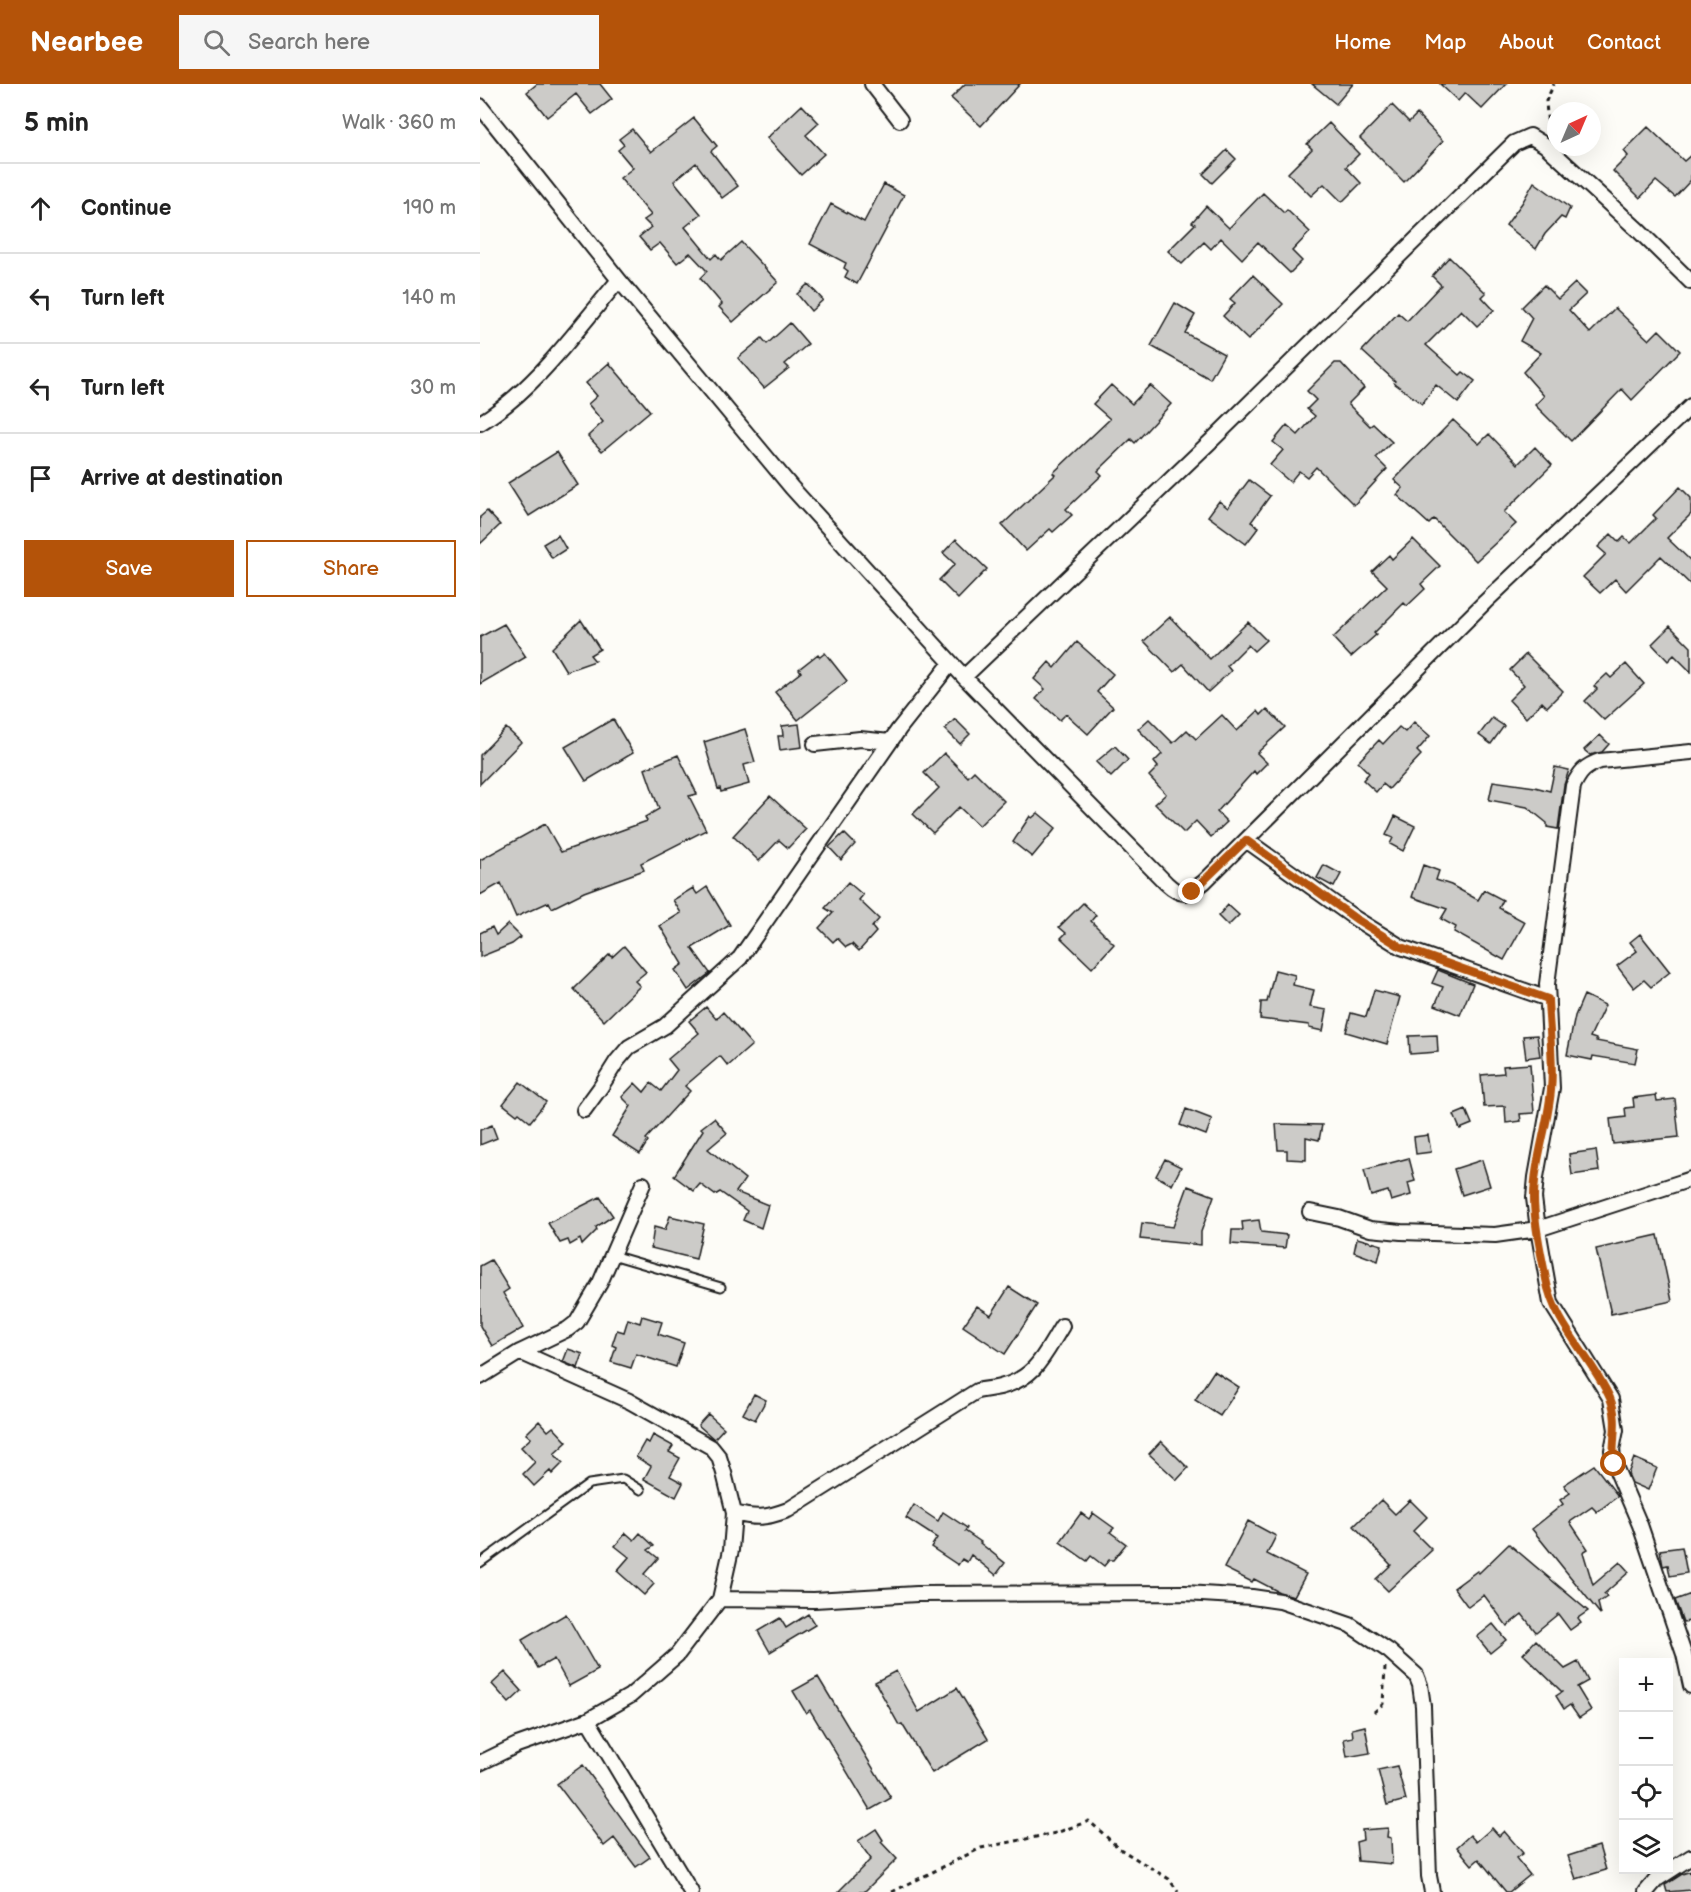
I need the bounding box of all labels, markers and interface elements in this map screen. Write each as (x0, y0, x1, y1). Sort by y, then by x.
search box (179, 15, 599, 69)
text: Nearbee (30, 26, 143, 59)
icon: search (200, 26, 233, 59)
text: Search here (248, 29, 370, 56)
text: Home (1334, 30, 1391, 55)
text: Map (1424, 30, 1466, 55)
text: About (1499, 30, 1554, 55)
text: Contact (1587, 30, 1661, 55)
north arrow (1547, 102, 1601, 156)
text: 5 min (24, 108, 89, 139)
text: Walk · 360 m (342, 111, 456, 135)
icon: ahead (24, 192, 57, 225)
text: Continue (81, 195, 171, 222)
text: 190 m (403, 196, 456, 220)
icon: left (24, 282, 57, 315)
text: Turn left (81, 285, 165, 312)
text: 140 m (402, 286, 456, 310)
icon: left (24, 372, 57, 405)
text: Turn left (81, 375, 165, 402)
text: 30 m (410, 376, 456, 400)
icon: arrive (24, 462, 57, 495)
text: Arrive at destination (81, 465, 283, 492)
button: Save (24, 540, 234, 597)
button: Share (246, 540, 456, 597)
route end (1178, 878, 1204, 904)
route start (1600, 1450, 1626, 1476)
map controls (1619, 1658, 1673, 1874)
button: + (1619, 1658, 1673, 1712)
button: − (1619, 1712, 1673, 1766)
button: locate (1619, 1766, 1673, 1820)
button: layers (1619, 1820, 1673, 1874)

